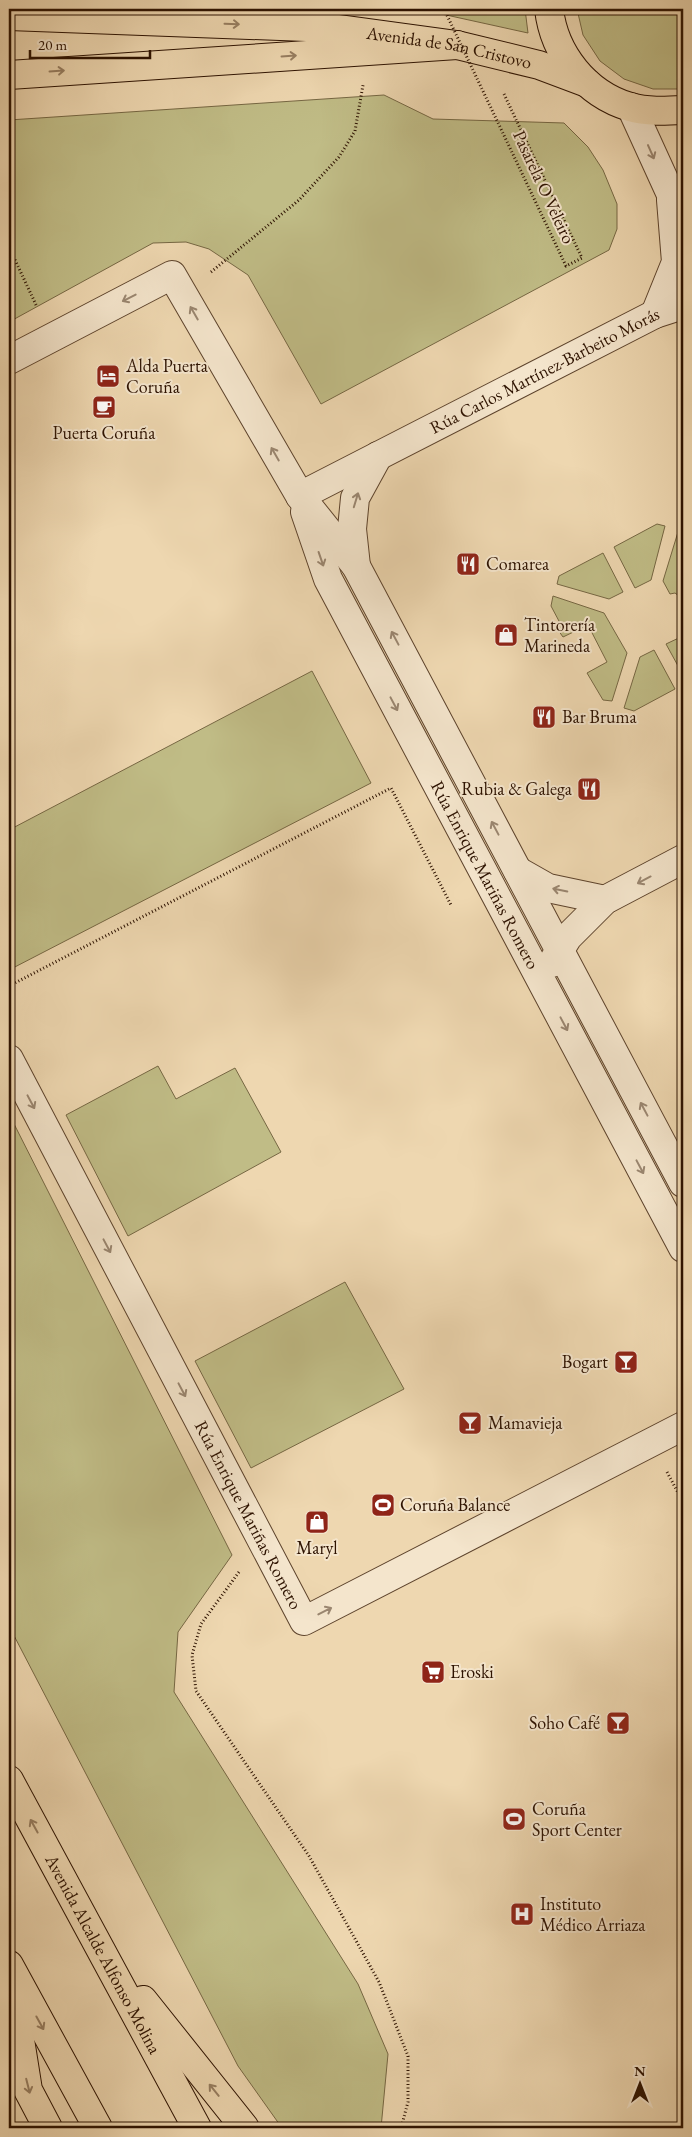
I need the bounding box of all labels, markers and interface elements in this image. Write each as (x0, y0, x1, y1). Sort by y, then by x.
one-way arrow (224, 20, 240, 29)
street label: Avenida de San Cristovo (364, 21, 534, 74)
scale bar (30, 28, 150, 60)
text: 20 m (38, 35, 67, 54)
one-way arrow (281, 52, 297, 61)
one-way arrow (49, 67, 65, 76)
street label: Pasarela O Veleiro (508, 126, 581, 247)
one-way arrow (646, 144, 656, 159)
one-way arrow (122, 293, 137, 303)
street label: Rúa Carlos Martínez-Barbeito Morás (425, 301, 662, 439)
one-way arrow (189, 306, 199, 321)
place label: Alda Puerta Coruña (125, 354, 209, 398)
hotel icon: Alda Puerta Coruña (95, 363, 121, 389)
cafe icon: Puerta Coruña (91, 394, 117, 420)
place label: Puerta Coruña (53, 421, 156, 444)
one-way arrow (270, 447, 280, 462)
one-way arrow (352, 493, 361, 508)
one-way arrow (317, 551, 326, 566)
restaurant icon: Comarea (455, 551, 481, 577)
place label: Comarea (486, 552, 550, 575)
place label: Tintorería Marineda (524, 613, 596, 657)
shop icon: Tintorería Marineda (493, 622, 519, 648)
one-way arrow (390, 631, 399, 646)
one-way arrow (389, 696, 399, 711)
restaurant icon: Bar Bruma (531, 704, 557, 730)
place label: Bar Bruma (562, 705, 637, 728)
restaurant icon: Rubia & Galega (576, 776, 602, 802)
street label: Rúa Enrique Mariñas Romero (426, 777, 545, 973)
place label: Rubia & Galega (461, 777, 573, 800)
one-way arrow (490, 821, 500, 836)
one-way arrow (637, 875, 652, 885)
one-way arrow (552, 885, 568, 895)
one-way arrow (559, 1016, 569, 1031)
one-way arrow (27, 1094, 36, 1109)
one-way arrow (639, 1101, 649, 1116)
one-way arrow (636, 1159, 645, 1174)
one-way arrow (102, 1238, 112, 1253)
bar icon: Bogart (613, 1349, 639, 1375)
place label: Bogart (562, 1350, 608, 1373)
one-way arrow (177, 1382, 187, 1397)
bar icon: Mamavieja (457, 1410, 483, 1436)
place label: Mamavieja (488, 1411, 563, 1434)
street label: Rúa Enrique Mariñas Romero (190, 1416, 308, 1613)
sports icon: Coruña Balance (370, 1492, 396, 1518)
place label: Coruña Balance (400, 1493, 510, 1516)
shop icon: Maryl (304, 1509, 330, 1535)
place label: Maryl (296, 1536, 338, 1559)
one-way arrow (317, 1606, 332, 1616)
supermarket icon: Eroski (420, 1659, 446, 1685)
place label: Eroski (450, 1660, 494, 1683)
bar icon: Soho Café (605, 1710, 631, 1736)
place label: Soho Café (529, 1711, 600, 1734)
place label: Coruña Sport Center (532, 1797, 622, 1841)
sports icon: Coruña Sport Center (501, 1806, 527, 1832)
one-way arrow (29, 1819, 38, 1834)
street label: Avenida Alcalde Alfonso Molina (40, 1849, 167, 2058)
place label: Instituto Médico Arriaza (540, 1892, 646, 1936)
hospital icon: Instituto Médico Arriaza (509, 1901, 535, 1927)
one-way arrow (36, 2015, 46, 2030)
north arrow (614, 2060, 664, 2110)
text: N (634, 2062, 646, 2080)
one-way arrow (24, 2077, 33, 2093)
one-way arrow (209, 2084, 220, 2097)

